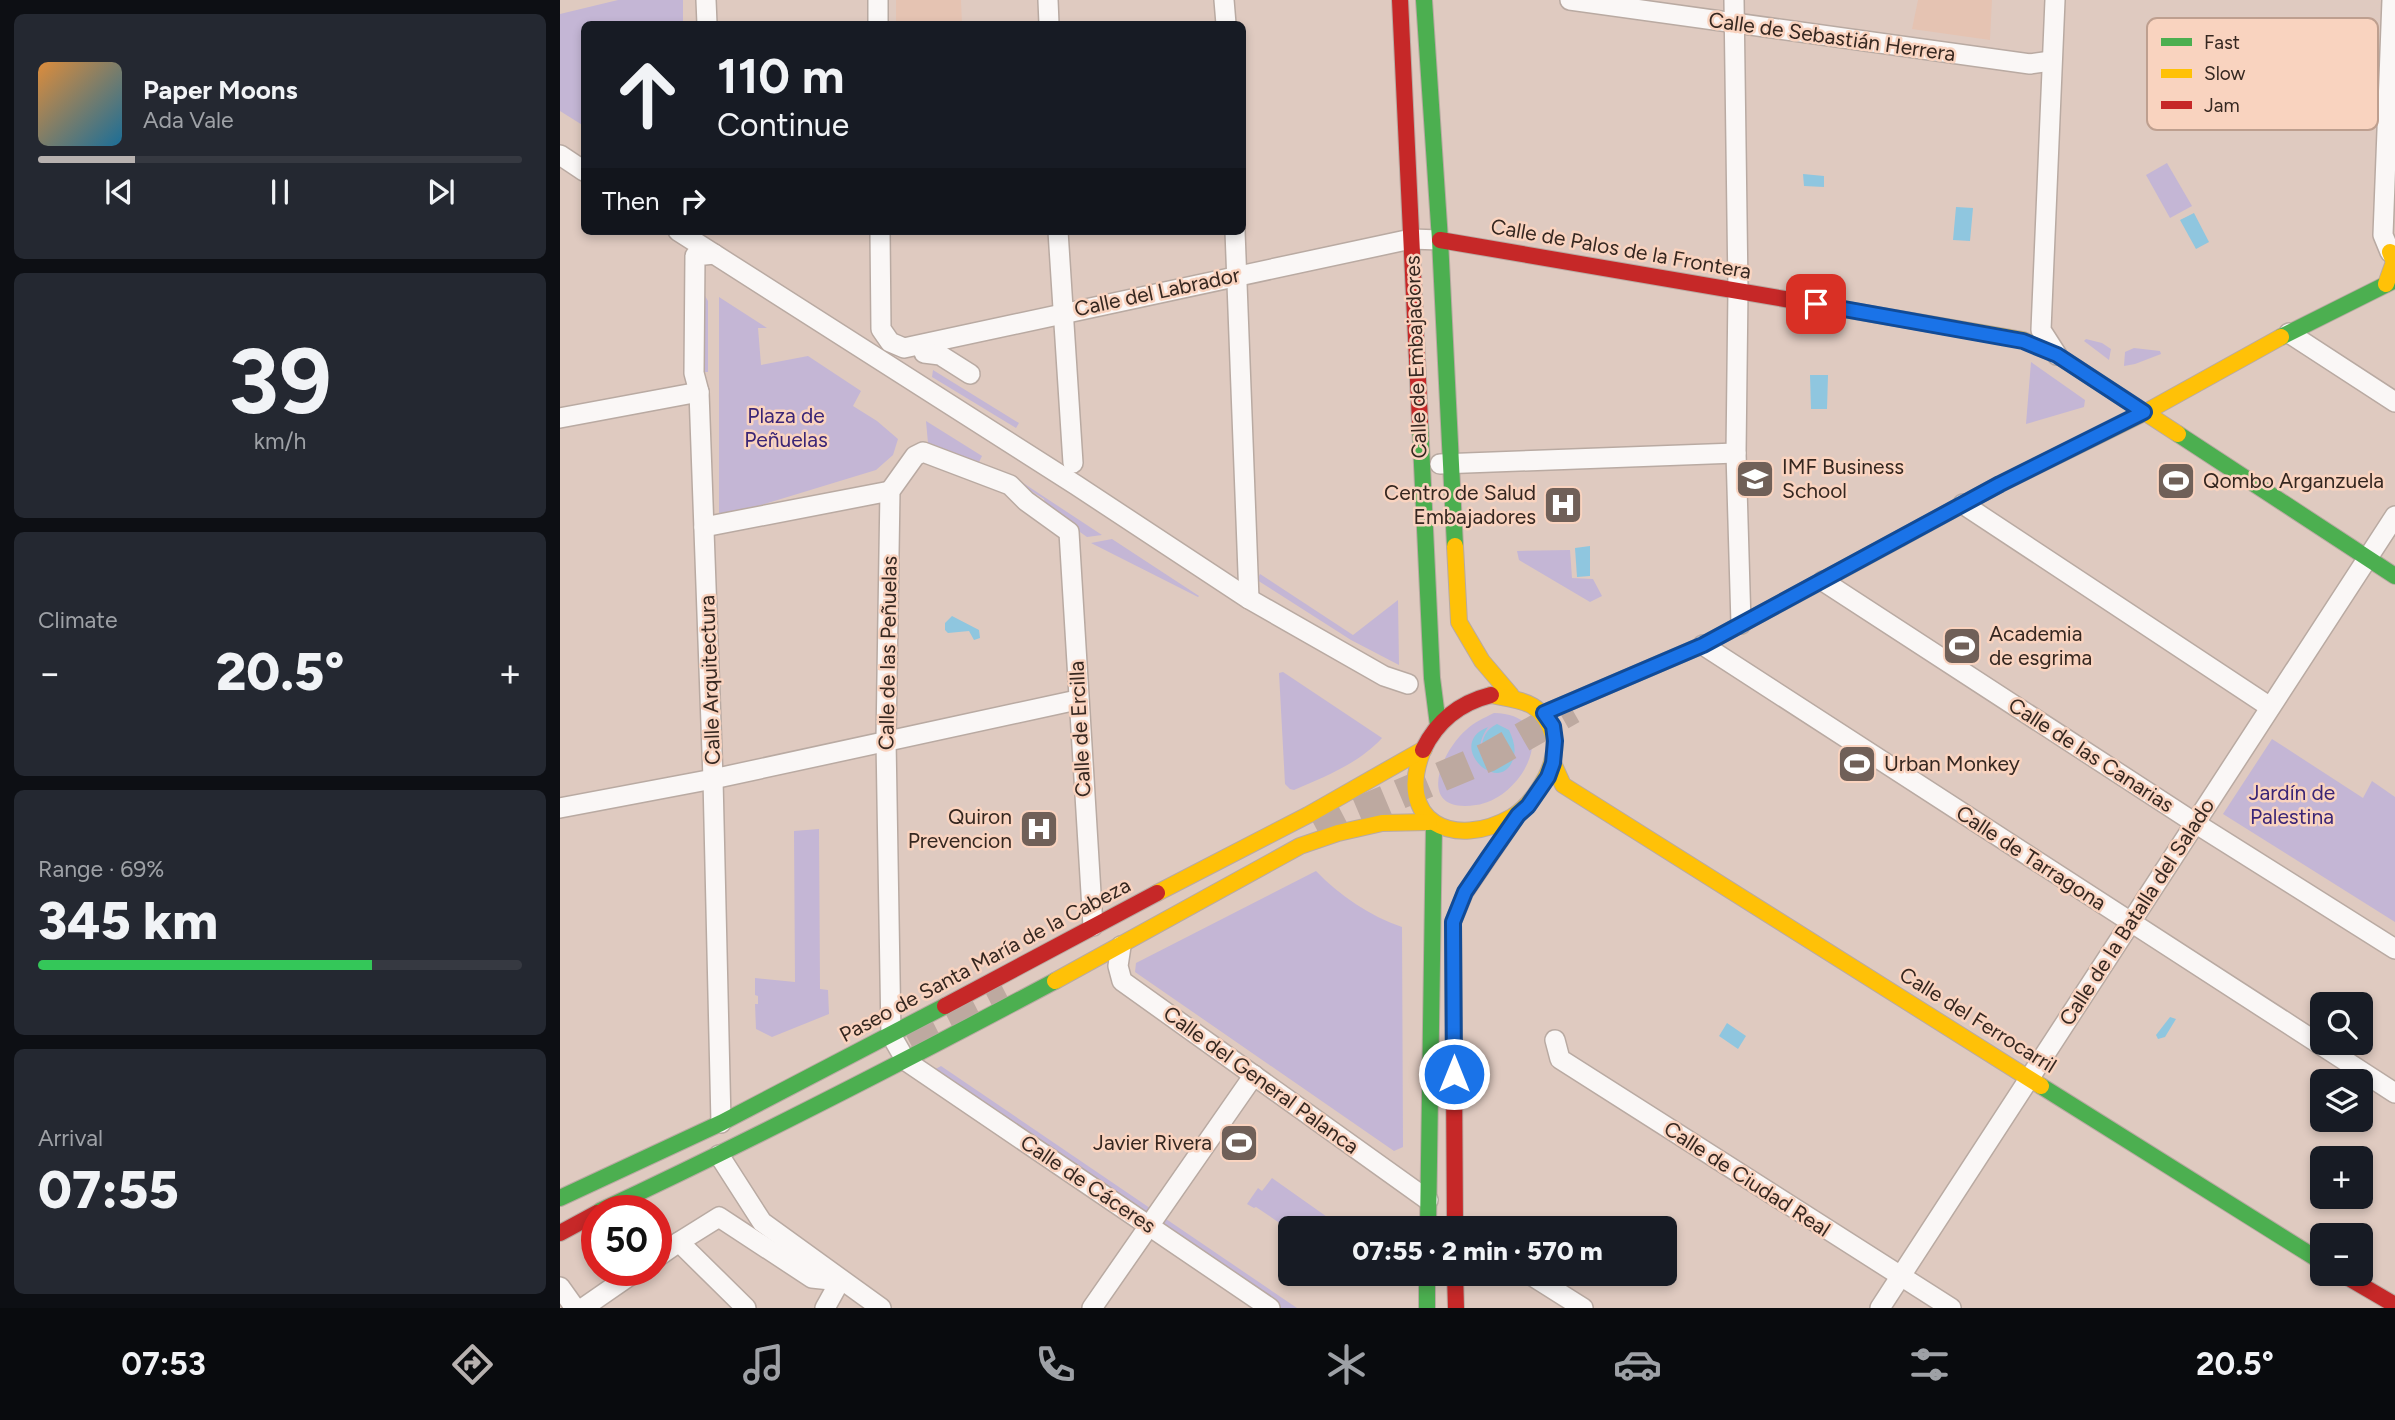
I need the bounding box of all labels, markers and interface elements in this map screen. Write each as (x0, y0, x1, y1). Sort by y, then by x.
street label: Calle de Sebastián Herrera (1707, 7, 1957, 66)
legend (2147, 18, 2378, 130)
text: Fast (2204, 31, 2240, 54)
text: 110 m (717, 46, 845, 105)
icon: ahead (602, 49, 693, 140)
text: Slow (2204, 62, 2246, 85)
text: Paper Moons (143, 74, 298, 106)
text: Jam (2204, 94, 2240, 117)
text: Ada Vale (143, 106, 234, 134)
text: Continue (717, 106, 849, 144)
icon: previous (100, 173, 138, 211)
icon: pause (261, 173, 299, 211)
icon: next (422, 173, 460, 211)
icon: right (674, 182, 712, 220)
text: Then (602, 185, 660, 217)
street label: Calle de Palos de la Frontera (1489, 213, 1753, 284)
street label: Calle de Embajadores (1399, 255, 1432, 459)
street label: Calle del Labrador (1072, 262, 1242, 321)
pin (1786, 274, 1846, 334)
icon: arrive (1797, 285, 1835, 323)
text: 39 (228, 327, 332, 436)
park label: Plaza de Peñuelas (744, 403, 828, 452)
text: km/h (254, 427, 306, 455)
place label: IMF Business School (1782, 454, 1904, 503)
school or university icon: IMF Business School (1734, 458, 1776, 500)
sports icon: Qombo Arganzuela (2155, 460, 2197, 502)
place label: Qombo Arganzuela (2203, 468, 2384, 493)
place label: Centro de Salud Embajadores (1384, 480, 1536, 529)
hospital icon: Centro de Salud Embajadores (1542, 484, 1584, 526)
street label: Calle de las Peñuelas (873, 556, 902, 750)
street label: Calle Arquitectura (694, 595, 725, 765)
text: Climate (38, 606, 117, 634)
place label: Academia de esgrima (1989, 621, 2092, 670)
sports icon: Academia de esgrima (1941, 625, 1983, 667)
text: 20.5° (216, 641, 344, 703)
text: − (38, 650, 62, 696)
text: + (498, 650, 522, 696)
street label: Calle de Ercilla (1063, 660, 1096, 798)
street label: Calle de las Canarias (2004, 692, 2178, 817)
sports icon: Urban Monkey (1836, 743, 1878, 785)
place label: Urban Monkey (1884, 751, 2020, 776)
park label: Jardín de Palestina (2249, 780, 2335, 829)
street label: Calle de la Batalla del Salado (2054, 794, 2219, 1030)
street label: Calle de Tarragona (1952, 800, 2111, 915)
place label: Quiron Prevencion (908, 804, 1012, 853)
hospital icon: Quiron Prevencion (1018, 808, 1060, 850)
text: Range · 69% (38, 855, 164, 883)
street label: Paseo de Santa María de la Cabeza (835, 872, 1134, 1047)
text: 345 km (38, 890, 218, 952)
street label: Calle del Ferrocarril (1895, 961, 2061, 1078)
map controls (2310, 992, 2373, 1286)
button: search (2310, 992, 2373, 1055)
street label: Calle del General Palanca (1159, 1000, 1364, 1159)
position arrow (1417, 1037, 1491, 1111)
button: layers (2310, 1069, 2373, 1132)
street label: Calle de Ciudad Real (1660, 1116, 1835, 1242)
sports icon: Javier Rivera (1218, 1122, 1260, 1164)
text: Arrival (38, 1124, 103, 1152)
street label: Calle de Cáceres (1016, 1129, 1161, 1238)
place label: Javier Rivera (1093, 1130, 1212, 1155)
button: + (2310, 1146, 2373, 1209)
text: 07:55 (38, 1159, 179, 1221)
speed limit sign: 50 (581, 1195, 672, 1286)
button: − (2310, 1223, 2373, 1286)
text: 07:55 · 2 min · 570 m (1352, 1235, 1603, 1267)
icon: directions (448, 1340, 497, 1389)
icon: music (739, 1340, 788, 1389)
icon: phone (1031, 1340, 1080, 1389)
icon: climate (1322, 1340, 1371, 1389)
icon: car (1613, 1340, 1662, 1389)
icon: filters (1905, 1340, 1954, 1389)
text: 07:53 (121, 1345, 206, 1383)
text: 20.5° (2196, 1345, 2274, 1383)

